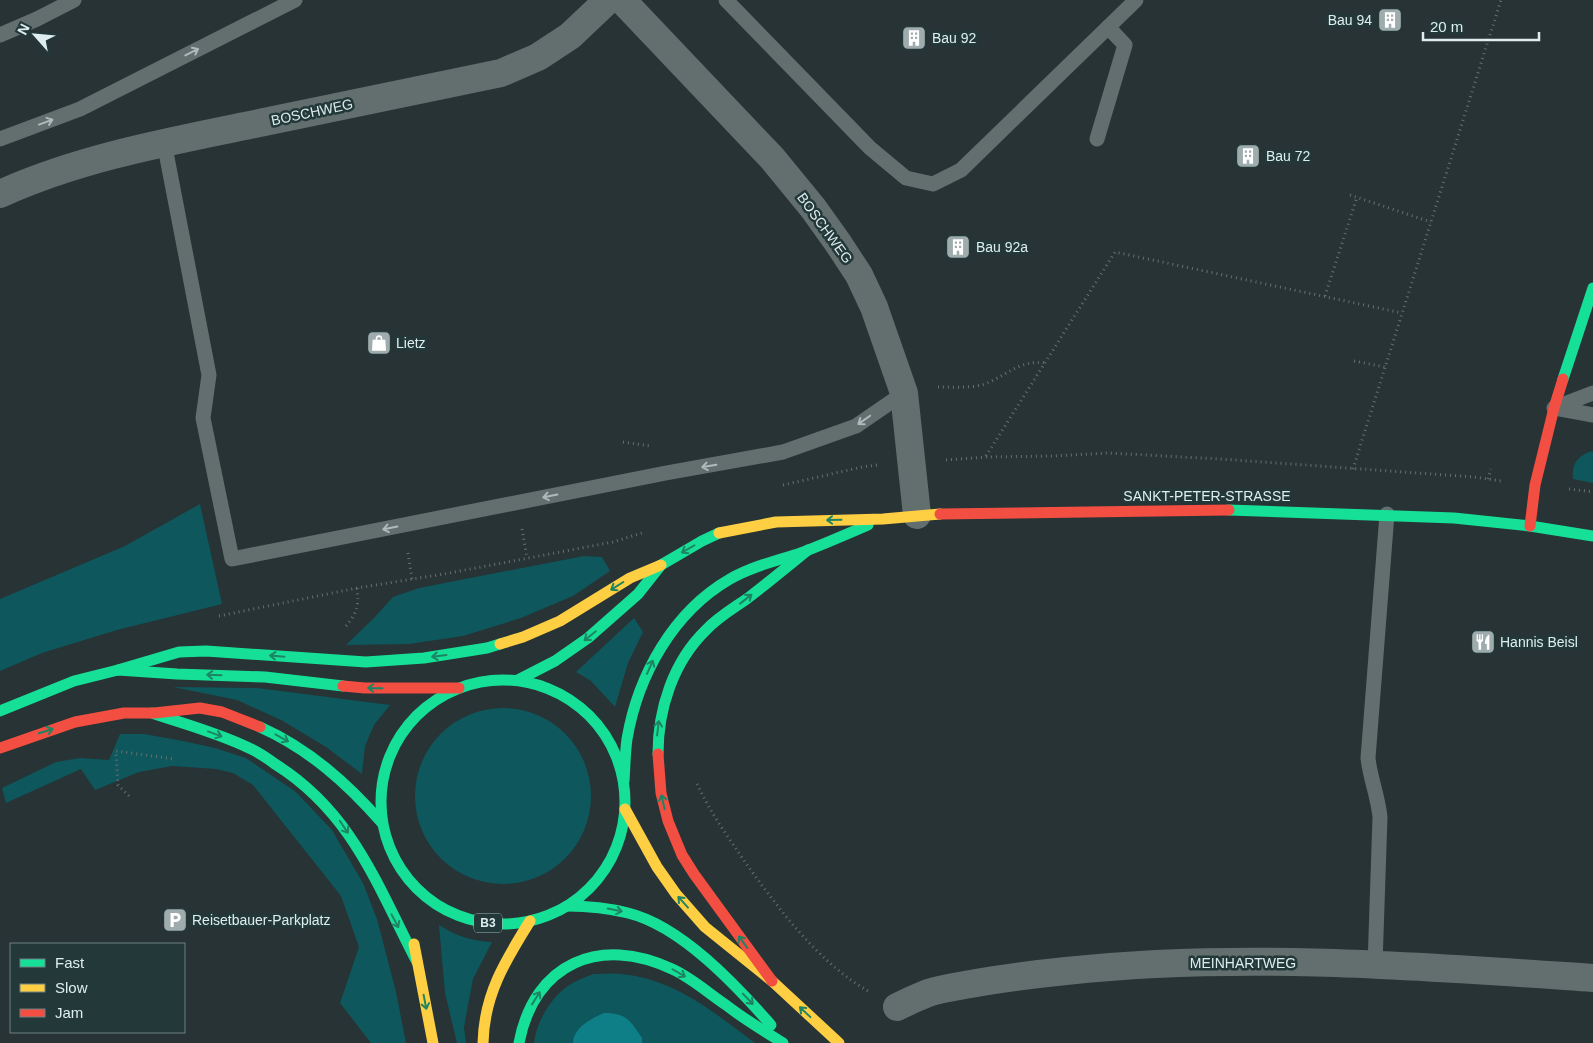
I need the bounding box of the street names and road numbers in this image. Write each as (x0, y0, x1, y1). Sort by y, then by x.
street label: BOSCHWEG (270, 96, 354, 128)
street label: BOSCHWEG (794, 190, 856, 266)
street label: SANKT-PETER-STRASSE (1123, 488, 1291, 504)
road number: B3 (474, 914, 502, 932)
street label: MEINHARTWEG (1190, 955, 1296, 971)

